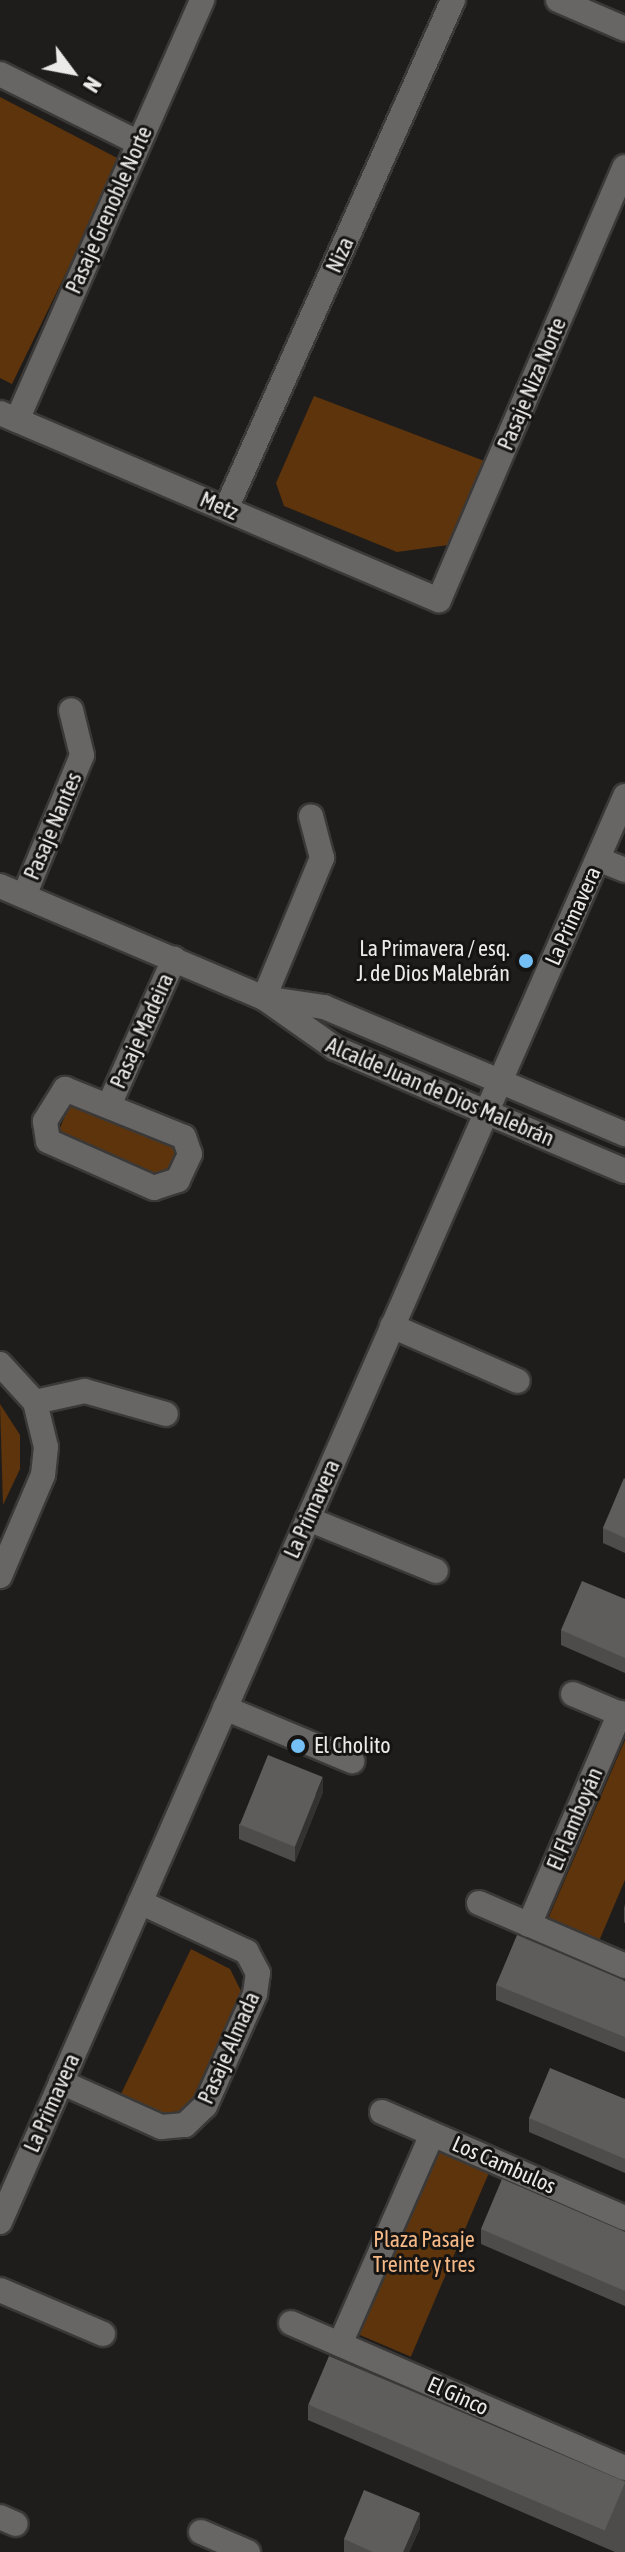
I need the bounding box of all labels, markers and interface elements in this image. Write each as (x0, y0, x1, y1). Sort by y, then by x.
north arrow (32, 32, 112, 112)
text: N (78, 72, 107, 97)
street label: Pasaje Grenoble Norte (60, 122, 158, 298)
street label: Niza (321, 233, 359, 277)
street label: Pasaje Niza Norte (492, 314, 572, 454)
street label: Metz (196, 486, 242, 526)
street label: Pasaje Nantes (19, 768, 87, 884)
street label: La Primavera (540, 863, 606, 969)
place label: La Primavera / esq. J. de Dios Malebrán (357, 935, 510, 986)
marker: La Primavera / esq. J. de Dios Malebrán (517, 952, 535, 970)
street label: Pasaje Madeira (105, 969, 179, 1093)
street label: Alcalde Juan de Dios Malebrán (322, 1032, 558, 1152)
street label: La Primavera (279, 1456, 345, 1562)
place label: El Cholito (314, 1733, 390, 1759)
marker: El Cholito (289, 1737, 307, 1755)
street label: El Flamboyán (542, 1764, 608, 1874)
street label: Pasaje Almada (193, 1988, 265, 2108)
street label: La Primavera (19, 2050, 85, 2156)
street label: Los Cambulos (448, 2130, 560, 2200)
park label: Plaza Pasaje Treinte y tres (373, 2226, 475, 2278)
street label: El Ginco (423, 2371, 493, 2421)

